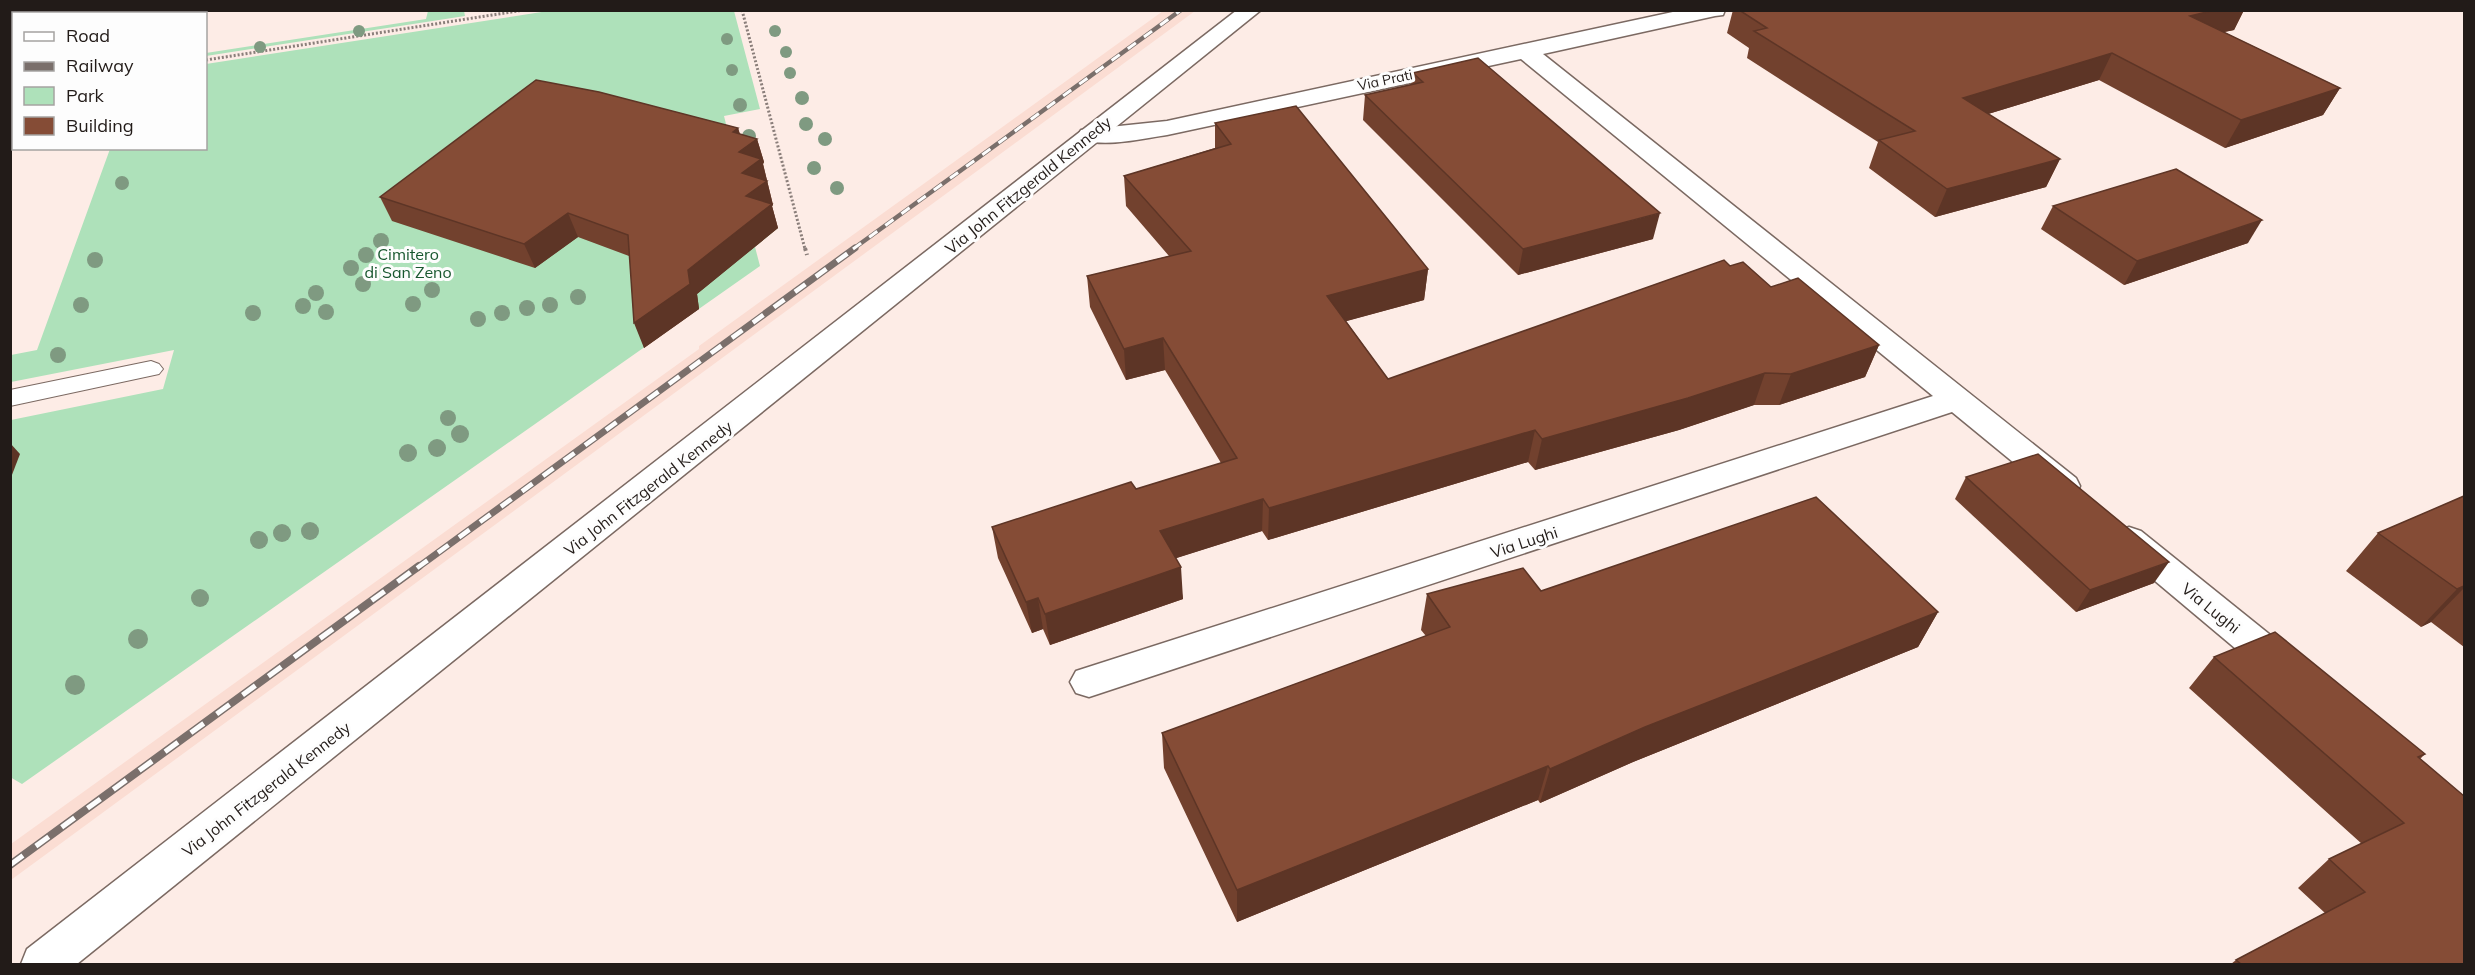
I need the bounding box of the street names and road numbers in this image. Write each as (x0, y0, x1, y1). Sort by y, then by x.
street label: Via Prati (1356, 65, 1414, 95)
street label: Via John Fitzgerald Kennedy (941, 111, 1116, 258)
street label: Via John Fitzgerald Kennedy (560, 416, 737, 560)
street label: Via Lughi (1488, 522, 1560, 562)
street label: Via Lughi (2178, 578, 2244, 638)
street label: Via John Fitzgerald Kennedy (178, 717, 355, 861)

